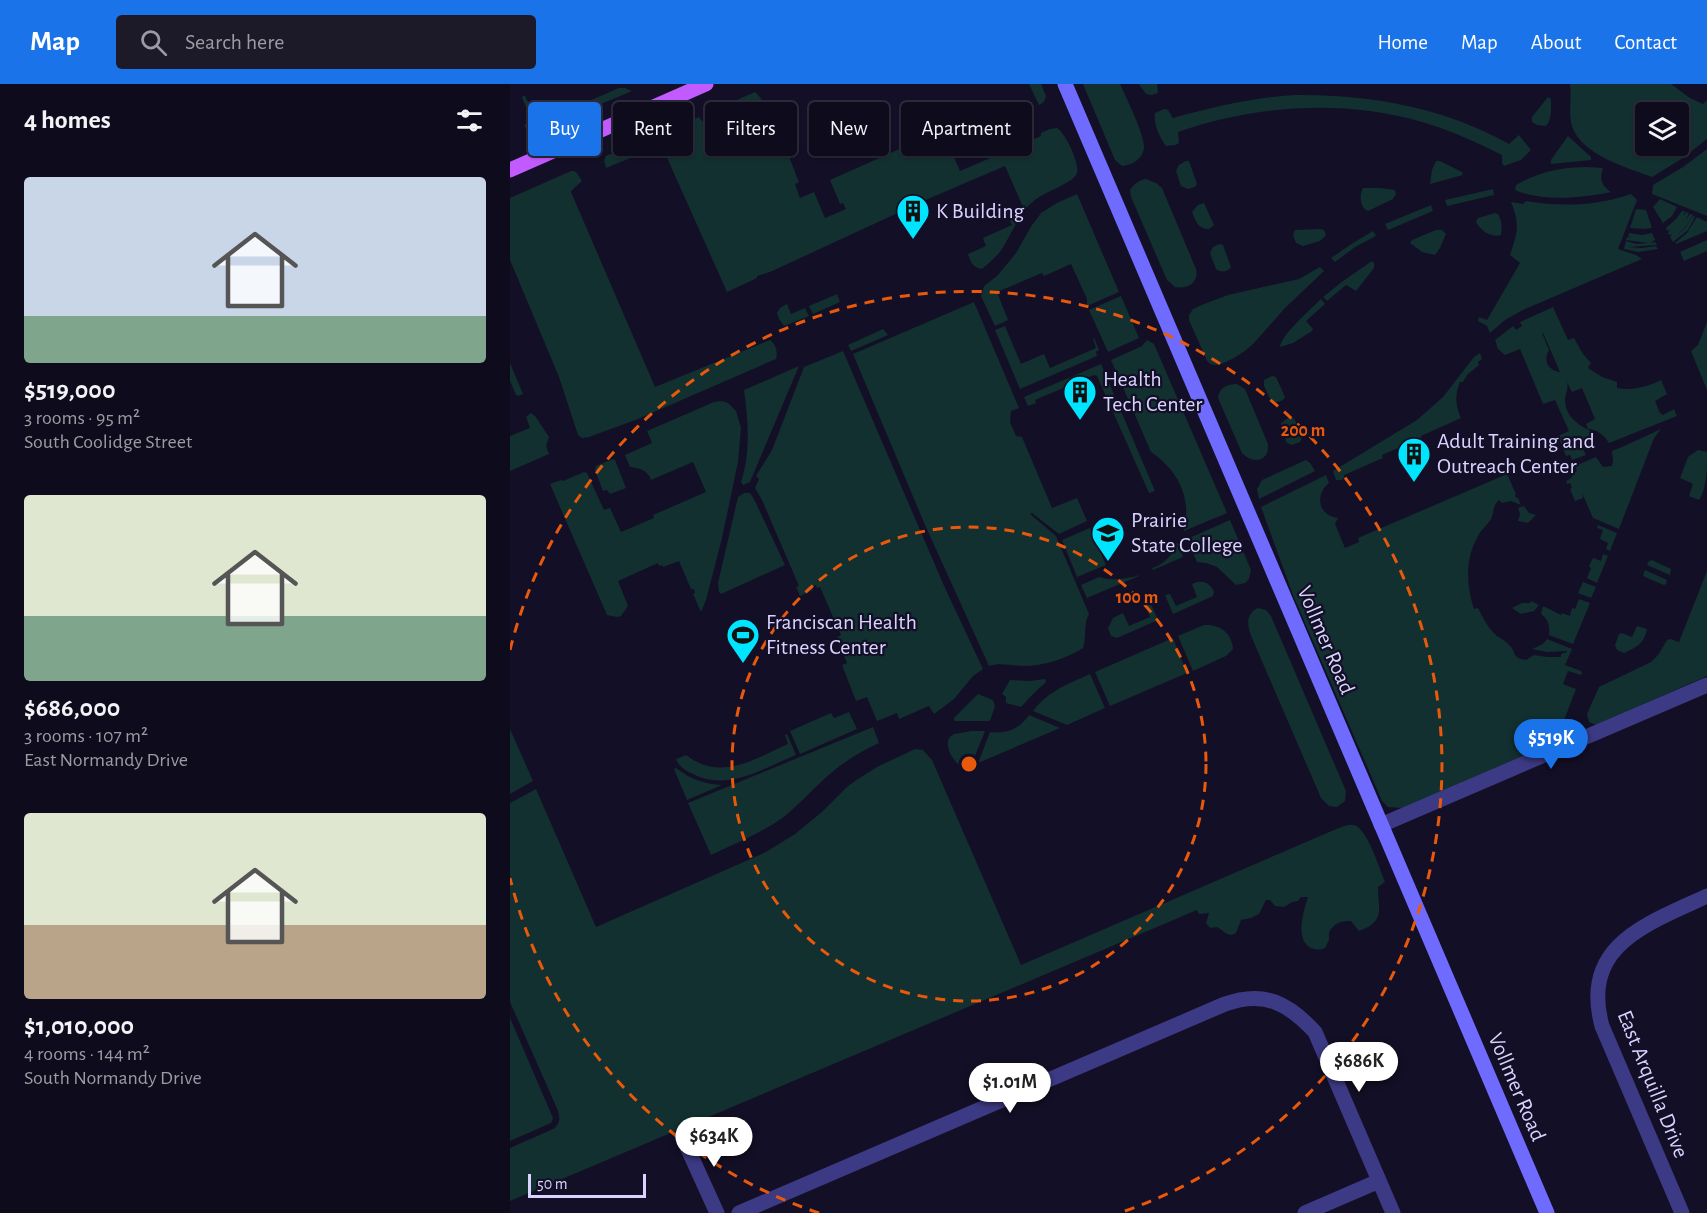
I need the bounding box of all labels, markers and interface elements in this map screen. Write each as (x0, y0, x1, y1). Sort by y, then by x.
search box (116, 15, 536, 69)
icon: search (137, 26, 170, 59)
text: Map (30, 28, 80, 56)
text: Search here (185, 31, 284, 53)
text: Home (1377, 32, 1428, 53)
text: Map (1461, 32, 1498, 53)
text: About (1531, 32, 1581, 53)
text: Contact (1614, 32, 1677, 53)
chip: Buy (528, 102, 601, 156)
chip: Rent (613, 102, 693, 156)
chip: Filters (705, 102, 797, 156)
chip: New (809, 102, 889, 156)
chip: Apartment (901, 102, 1032, 156)
map controls (1635, 102, 1689, 156)
button: layers (1635, 102, 1689, 156)
icon: filters (453, 104, 486, 137)
text: 4 homes (24, 107, 111, 133)
building icon: K Building (895, 193, 931, 240)
place label: K Building (936, 200, 1025, 222)
icon: home (201, 216, 309, 324)
place label: Health Tech Center (1103, 368, 1202, 415)
building icon: Health Tech Center (1062, 374, 1098, 421)
text: $519,000 (24, 377, 115, 403)
text: 3 rooms · 95 m² (24, 408, 140, 428)
text: 200 m (1281, 422, 1325, 440)
place label: Adult Training and Outreach Center (1437, 430, 1595, 477)
text: South Coolidge Street (24, 432, 192, 452)
building icon: Adult Training and Outreach Center (1396, 436, 1432, 483)
place label: Prairie State College (1131, 509, 1243, 556)
school or university icon: Prairie State College (1090, 515, 1126, 562)
icon: home (201, 534, 309, 642)
street label: Vollmer Road (1293, 583, 1359, 697)
text: 100 m (1116, 589, 1158, 607)
place label: Franciscan Health Fitness Center (766, 611, 917, 658)
sports icon: Franciscan Health Fitness Center (725, 617, 761, 664)
text: $686,000 (24, 695, 120, 721)
pin: $519K (1509, 719, 1593, 770)
text: 3 rooms · 107 m² (24, 726, 148, 746)
text: $519K (1528, 728, 1574, 748)
text: East Normandy Drive (24, 750, 188, 770)
centre of rings (959, 754, 979, 774)
icon: home (201, 852, 309, 960)
street label: East Arquilla Drive (1613, 1007, 1693, 1161)
text: $1,010,000 (24, 1013, 134, 1039)
street label: Vollmer Road (1484, 1030, 1550, 1144)
pin: $686K (1317, 1042, 1401, 1093)
text: 4 rooms · 144 m² (24, 1044, 150, 1064)
text: $686K (1334, 1051, 1384, 1071)
pin: $1.01M (961, 1063, 1059, 1114)
text: South Normandy Drive (24, 1068, 202, 1088)
text: $1.01M (983, 1072, 1037, 1092)
pin: $634K (672, 1117, 756, 1168)
text: $634K (689, 1126, 739, 1146)
scale bar (528, 1171, 646, 1198)
text: 50 m (537, 1176, 568, 1192)

